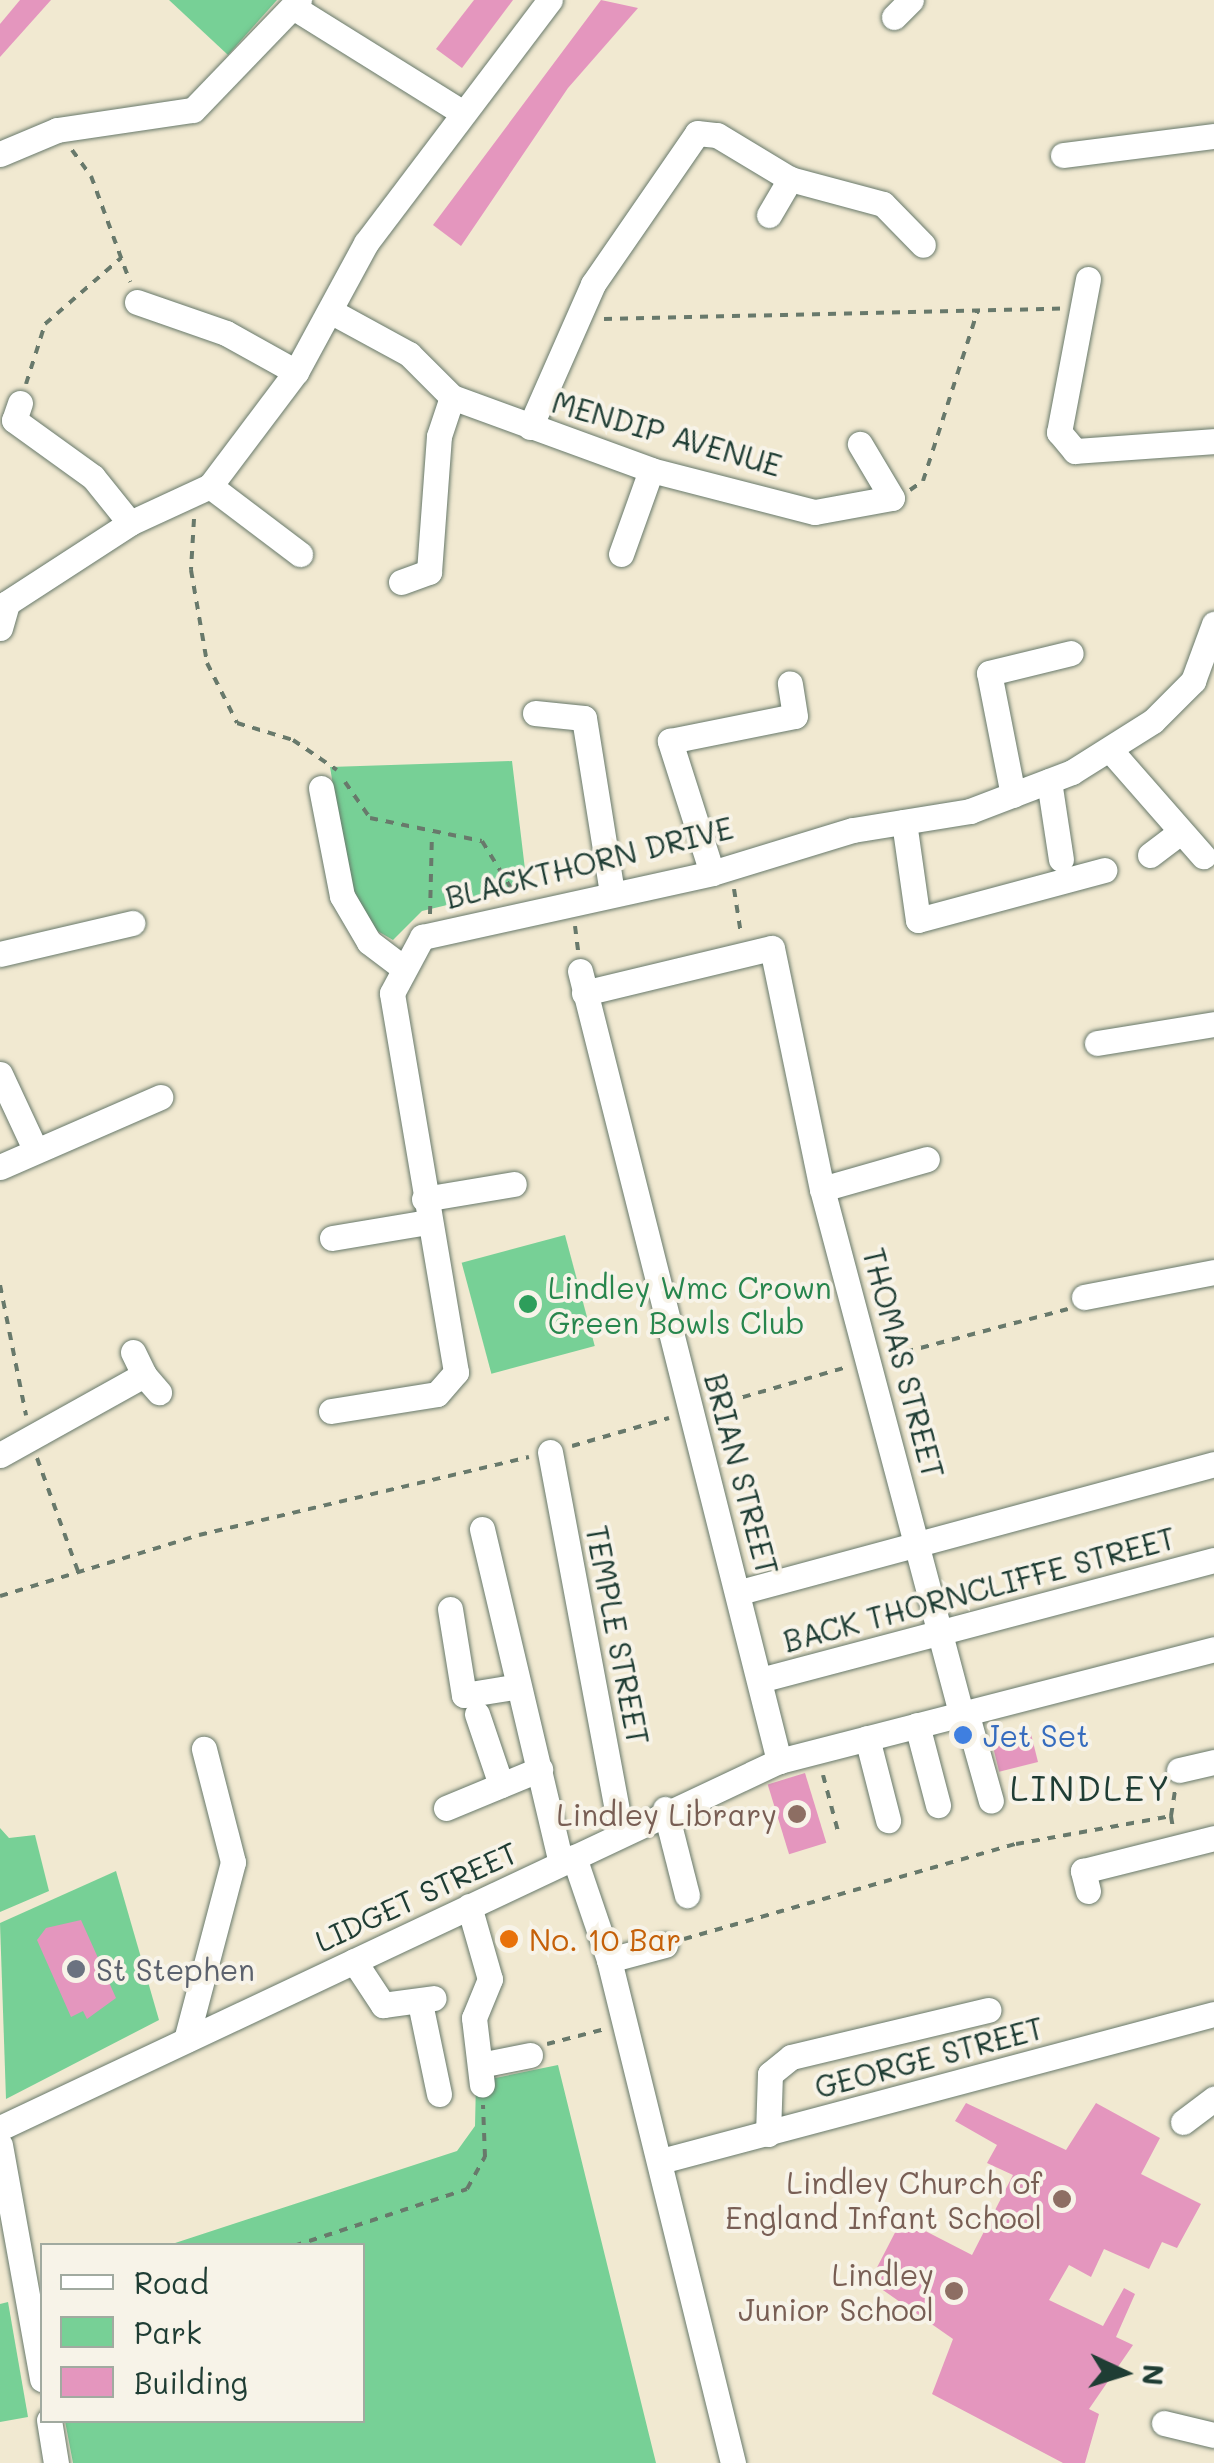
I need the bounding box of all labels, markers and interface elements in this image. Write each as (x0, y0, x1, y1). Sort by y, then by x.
street label: MENDIP AVENUE (548, 383, 786, 483)
street label: BLACKTHORN DRIVE (441, 809, 737, 915)
street label: THOMAS STREET (856, 1244, 952, 1482)
place label: Lindley Wmc Crown Green Bowls Club (548, 1269, 832, 1340)
marker: Lindley Wmc Crown Green Bowls Club (517, 1293, 539, 1315)
street label: BRIAN STREET (698, 1369, 786, 1579)
street label: BACK THORNCLIFFE STREET (779, 1519, 1179, 1659)
street label: TEMPLE STREET (579, 1522, 657, 1748)
place label: Jet Set (983, 1717, 1089, 1753)
marker: Jet Set (952, 1724, 974, 1746)
district label: LINDLEY (1010, 1766, 1172, 1808)
place label: Lindley Library (557, 1796, 777, 1832)
marker: Lindley Library (786, 1803, 808, 1825)
street label: LIDGET STREET (309, 1833, 523, 1959)
place label: No. 10 Bar (529, 1921, 681, 1957)
marker: No. 10 Bar (498, 1928, 520, 1950)
place label: St Stephen (96, 1951, 255, 1987)
marker: St Stephen (65, 1958, 87, 1980)
street label: GEORGE STREET (811, 2009, 1047, 2105)
place label: Lindley Church of England Infant School (725, 2164, 1042, 2234)
marker: Lindley Church of England Infant School (1051, 2188, 1073, 2210)
legend (40, 2243, 365, 2423)
place label: Lindley Junior School (738, 2256, 934, 2326)
text: Road (134, 2262, 209, 2302)
marker: Lindley Junior School (943, 2280, 965, 2302)
text: Park (134, 2312, 202, 2352)
north arrow (1074, 2323, 1174, 2423)
text: Building (134, 2362, 248, 2402)
text: N (1135, 2363, 1173, 2387)

